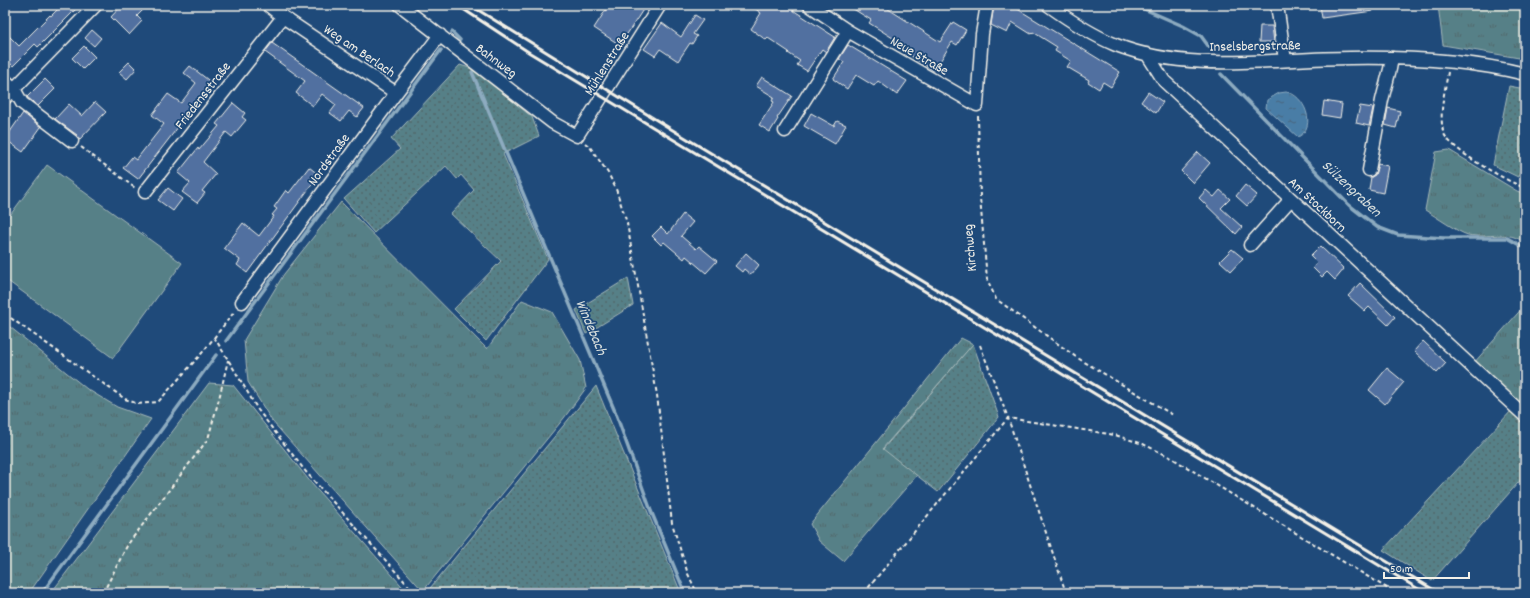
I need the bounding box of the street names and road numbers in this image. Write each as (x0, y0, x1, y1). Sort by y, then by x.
street label: Weg am Berlach (319, 20, 399, 83)
street label: Mühlenstraße (580, 28, 635, 100)
street label: Neue Straße (886, 32, 952, 81)
street label: Inselsbergstraße (1209, 36, 1301, 58)
street label: Bahnweg (471, 39, 521, 84)
street label: Friedensstraße (171, 58, 236, 134)
street label: Nordstraße (304, 130, 356, 191)
street label: Am Stockborn (1283, 173, 1350, 238)
street label: Kirchweg (959, 223, 983, 272)

